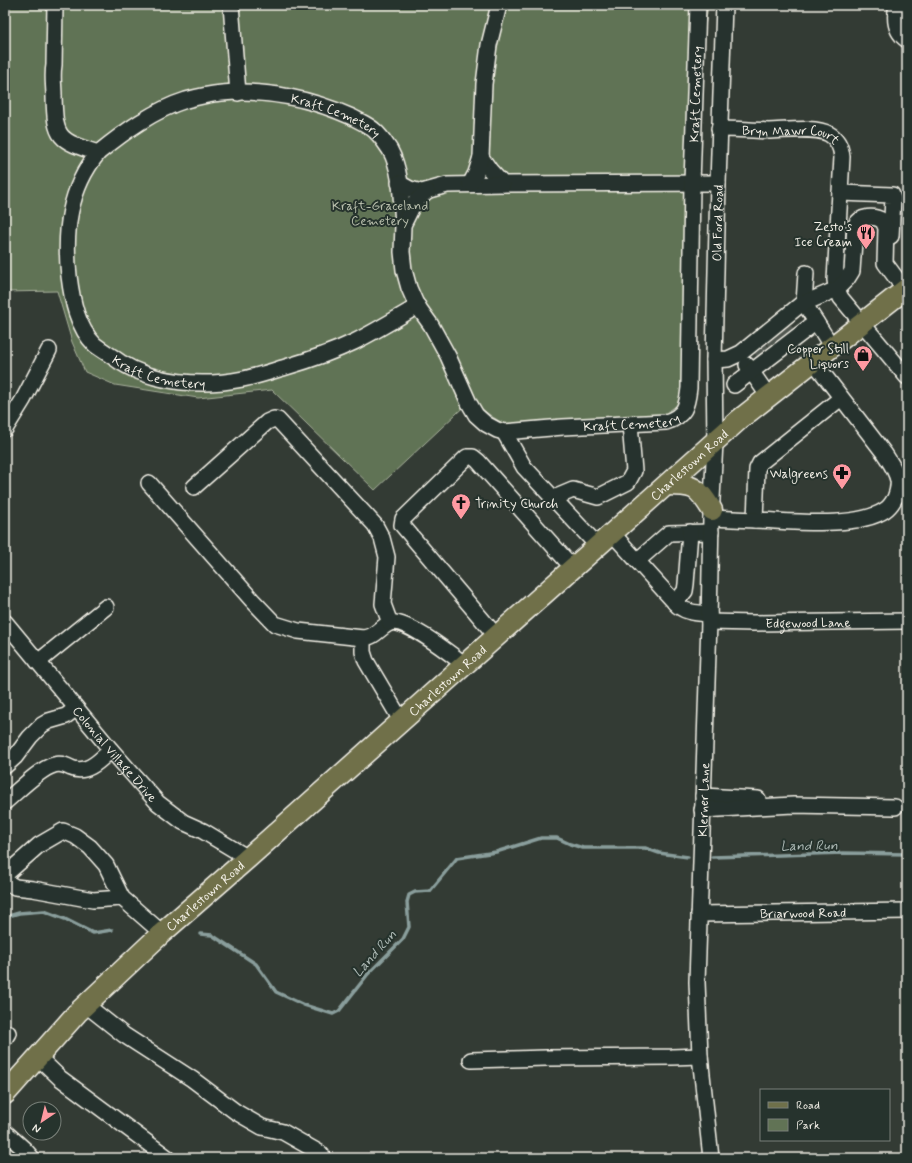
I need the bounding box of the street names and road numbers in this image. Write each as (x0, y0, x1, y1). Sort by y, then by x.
street label: Kraft Cemetery (686, 46, 707, 143)
street label: Kraft Cemetery (289, 90, 384, 142)
street label: Bryn Mawr Court (742, 122, 844, 149)
street label: Old Ford Road (709, 184, 728, 262)
street label: Kraft Cemetery (108, 352, 205, 393)
street label: Kraft Cemetery (583, 410, 683, 436)
street label: Charlestown Road (647, 426, 732, 505)
street label: Edgewood Lane (765, 615, 851, 635)
street label: Charlestown Road (405, 642, 491, 721)
street label: Colonial Village Drive (68, 703, 160, 806)
street label: Klerner Lane (695, 762, 714, 837)
street label: Charlestown Road (163, 858, 249, 936)
street label: Briarwood Road (760, 905, 846, 923)

